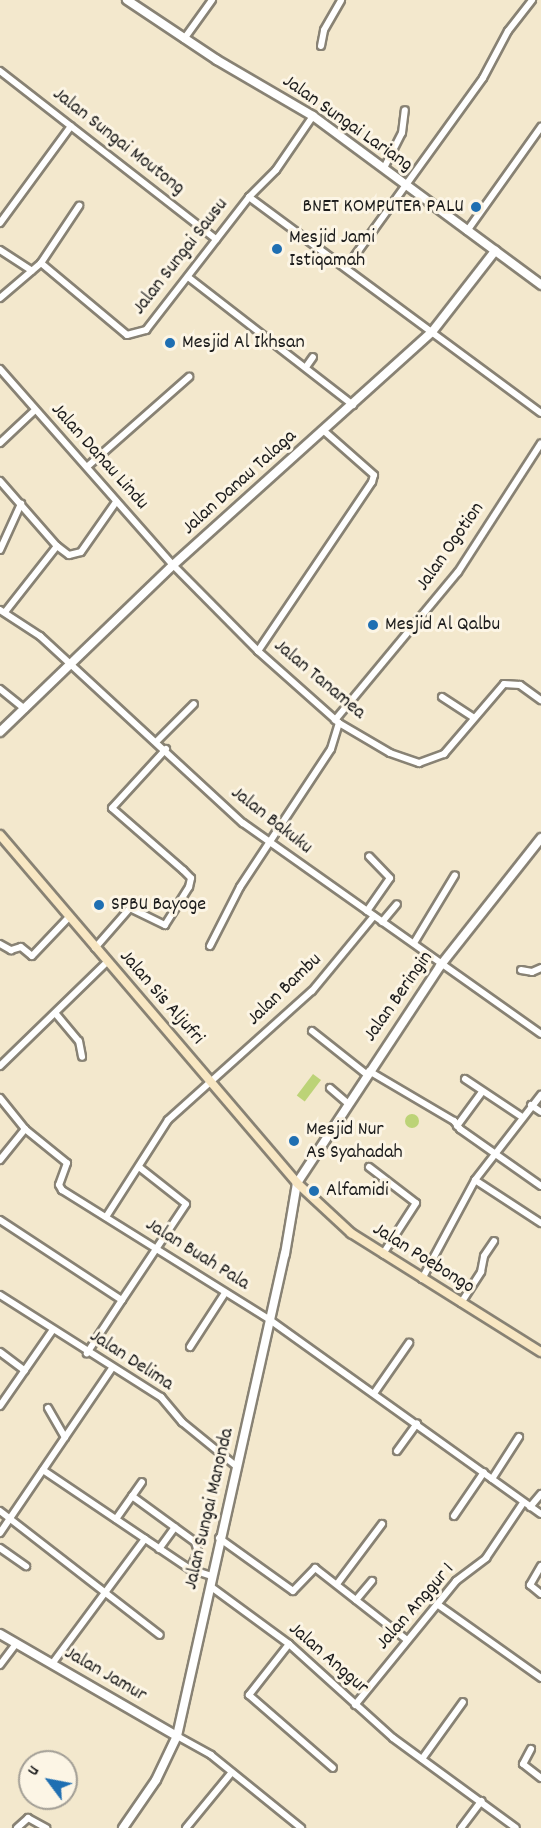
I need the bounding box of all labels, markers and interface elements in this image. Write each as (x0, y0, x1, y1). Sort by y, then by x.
street label: Jalan Sungai Lariang (277, 70, 417, 178)
street label: Jalan Sungai Moutong (47, 83, 189, 201)
street label: Jalan Sungai Sausu (128, 194, 234, 320)
place label: BNET KOMPUTER PALU (303, 195, 464, 219)
marker: BNET KOMPUTER PALU (469, 200, 483, 214)
place label: Mesjid Jami Istiqamah (289, 226, 375, 273)
marker: Mesjid Jami Istiqamah (270, 242, 284, 256)
place label: Mesjid Al Ikhsan (182, 331, 305, 355)
marker: Mesjid Al Ikhsan (163, 336, 177, 350)
street label: Jalan Danau Lindu (45, 399, 153, 515)
street label: Jalan Danau Talaga (178, 425, 302, 541)
street label: Jalan Ogotion (412, 498, 490, 596)
place label: Mesjid Al Qalbu (385, 613, 500, 637)
marker: Mesjid Al Qalbu (366, 618, 380, 632)
street label: Jalan Tanamea (268, 635, 370, 725)
street label: Jalan Bakuku (225, 782, 317, 860)
place label: SPBU Bayoge (111, 893, 206, 917)
marker: SPBU Bayoge (92, 898, 106, 912)
street label: Jalan Sis Aljufri (113, 946, 209, 1050)
street label: Jalan Beringin (359, 947, 439, 1047)
street label: Jalan Bambu (243, 949, 327, 1031)
place label: Mesjid Nur As Syahadah (306, 1118, 403, 1165)
marker: Mesjid Nur As Syahadah (287, 1134, 301, 1148)
place label: Alfamidi (326, 1179, 389, 1203)
marker: Alfamidi (307, 1184, 321, 1198)
street label: Jalan Buah Pala (140, 1213, 254, 1297)
street label: Jalan Poebongo (368, 1218, 478, 1300)
street label: Jalan Delima (85, 1325, 177, 1397)
street label: Jalan Sungai Manonda (180, 1426, 240, 1592)
street label: Jalan Anggur 1 (372, 1559, 460, 1655)
street label: Jalan Anggur (283, 1618, 373, 1700)
street label: Jalan Jamur (60, 1642, 150, 1708)
north arrow (18, 1750, 78, 1810)
text: U (22, 1762, 46, 1781)

